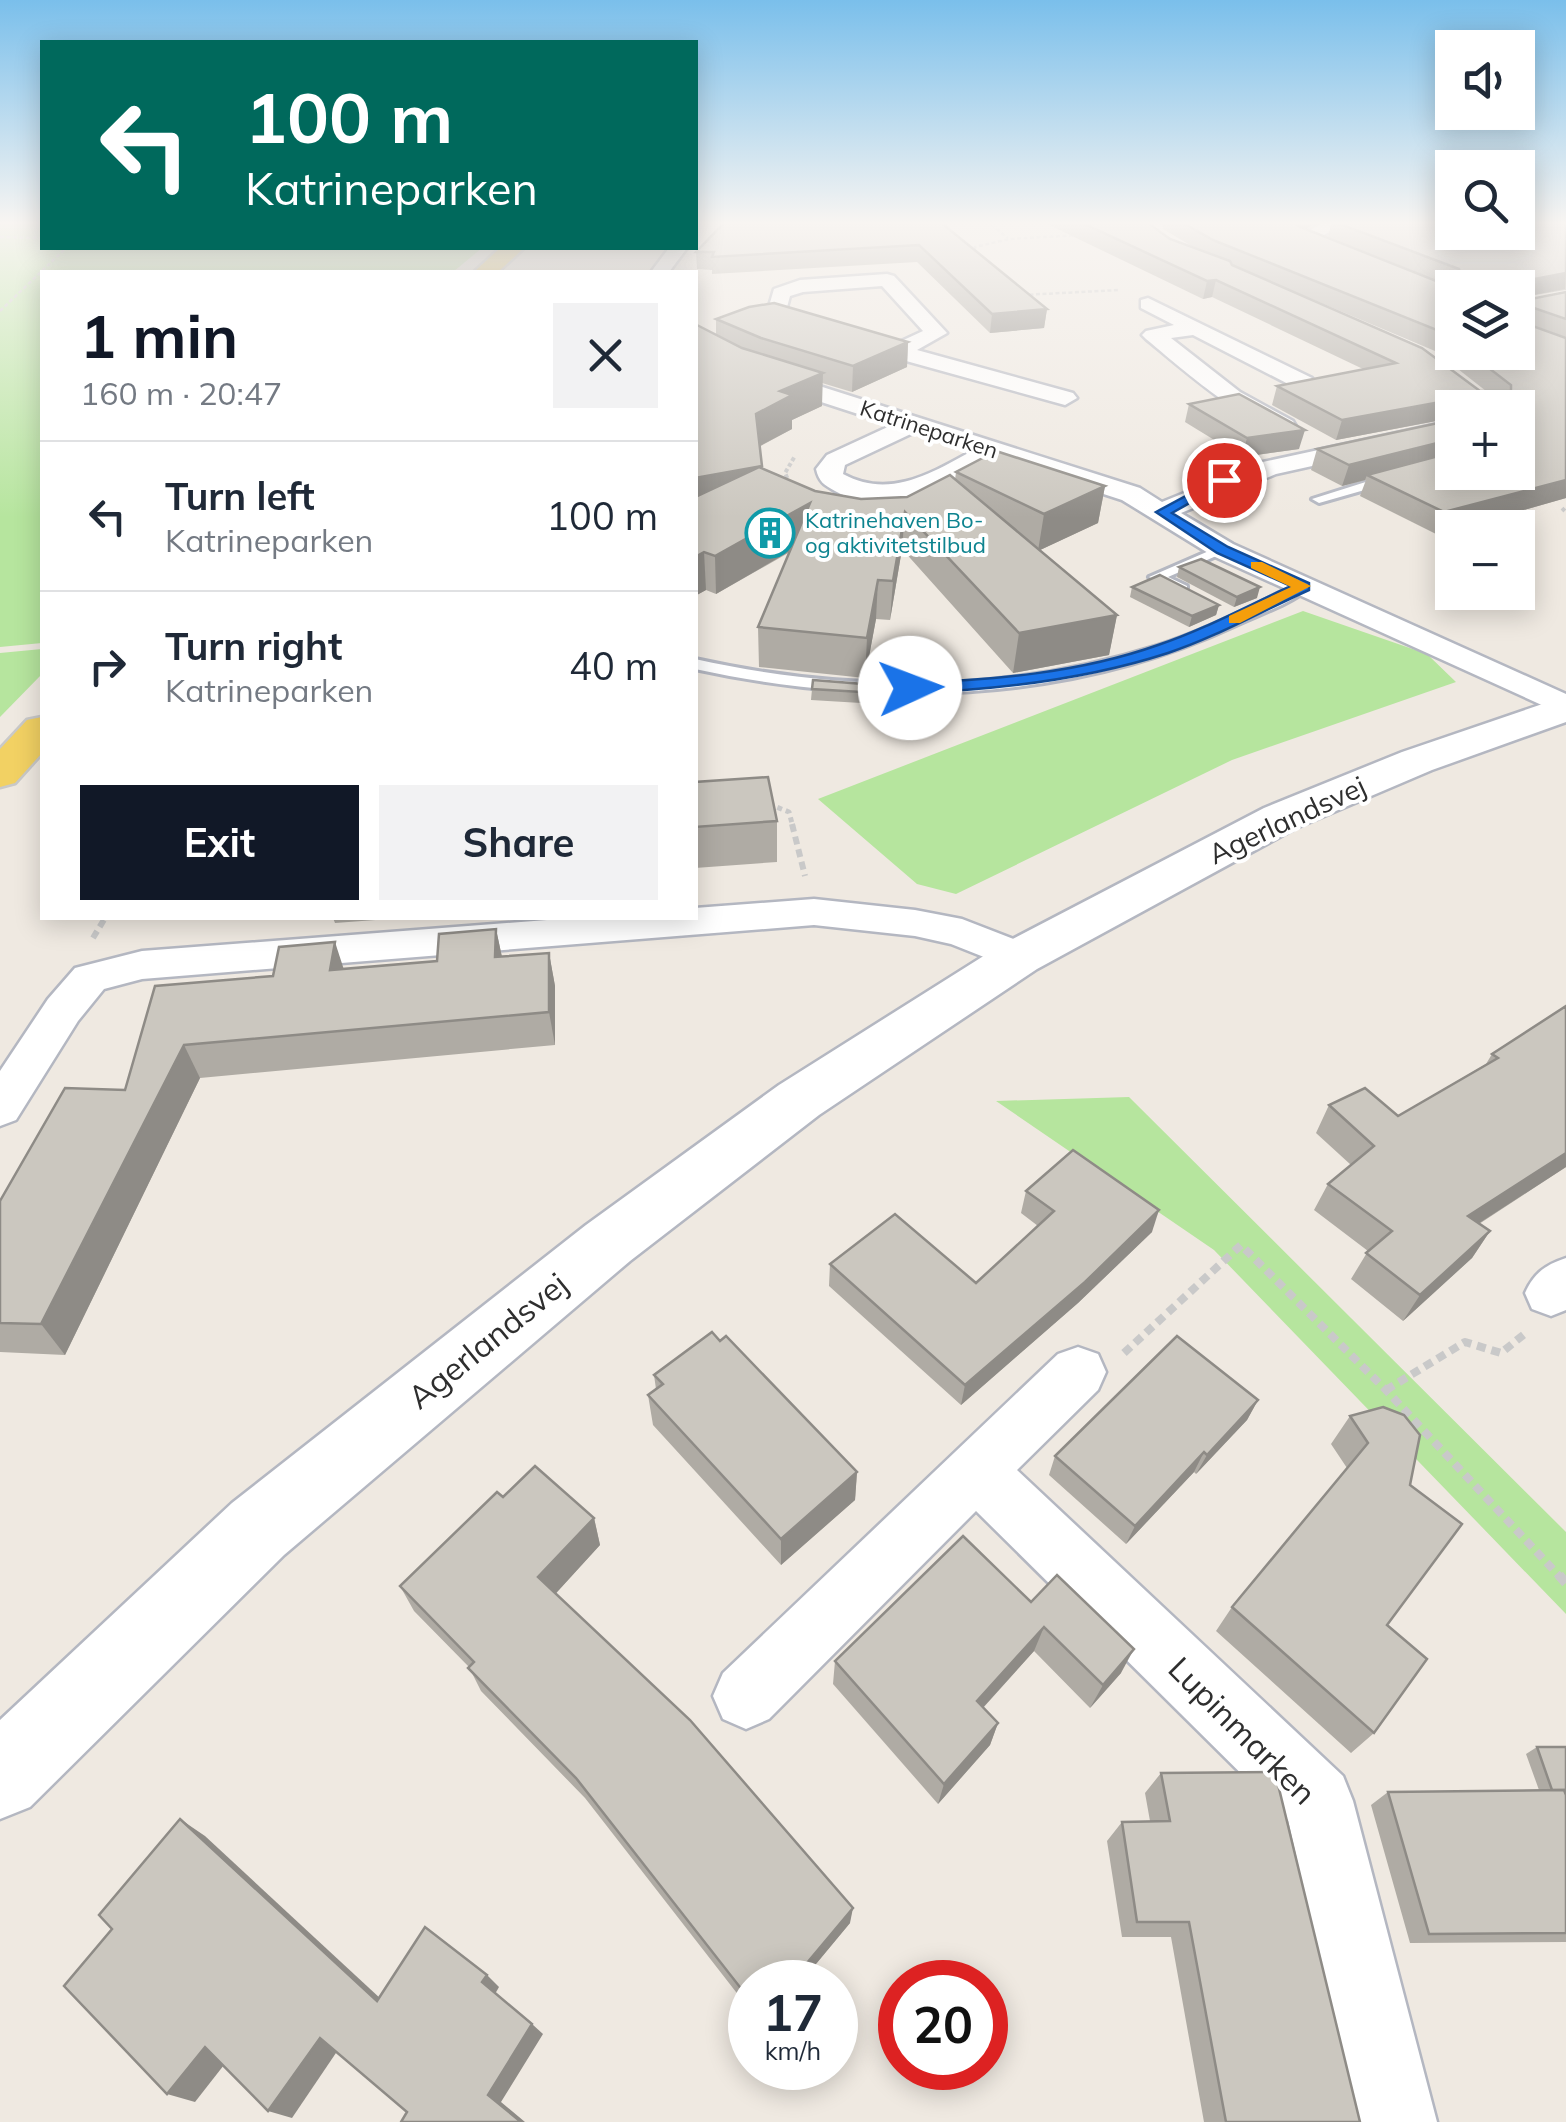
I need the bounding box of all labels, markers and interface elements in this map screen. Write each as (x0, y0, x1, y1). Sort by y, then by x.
map controls (1435, 30, 1535, 610)
button: sound (1435, 30, 1535, 130)
text: 100 m (245, 73, 453, 161)
icon: left (80, 80, 210, 210)
button: search (1435, 150, 1535, 250)
text: Katrineparken (245, 160, 538, 216)
button: layers (1435, 270, 1535, 370)
text: 1 min (80, 298, 238, 373)
button: close (553, 303, 658, 408)
text: 160 m · 20:47 (80, 373, 282, 413)
button: + (1435, 390, 1535, 490)
street label: Katrineparken (857, 394, 1001, 464)
pin (1182, 438, 1267, 523)
icon: arrive (1197, 453, 1252, 508)
text: Turn left (165, 472, 315, 520)
icon: left (80, 489, 135, 544)
text: 100 m (546, 492, 658, 540)
place label: Katrinehaven Bo- og aktivitetstilbud (805, 506, 986, 559)
building icon: Katrinehaven Bo- og aktivitetstilbud (744, 507, 796, 559)
button: − (1435, 510, 1535, 610)
text: Katrineparken (165, 520, 373, 560)
text: Turn right (165, 622, 342, 670)
position arrow (858, 636, 962, 740)
icon: right (80, 639, 135, 694)
text: 40 m (569, 642, 658, 690)
text: Katrineparken (165, 670, 373, 710)
street label: Agerlandsvej (1203, 768, 1371, 871)
button: Exit (80, 785, 359, 900)
button: Share (379, 785, 658, 900)
street label: Agerlandsvej (399, 1264, 575, 1417)
street label: Lupinmarken (1161, 1648, 1325, 1812)
speed limit sign: 20 (878, 1960, 1008, 2090)
text: 17 (763, 1981, 823, 2044)
text: km/h (765, 2035, 821, 2066)

